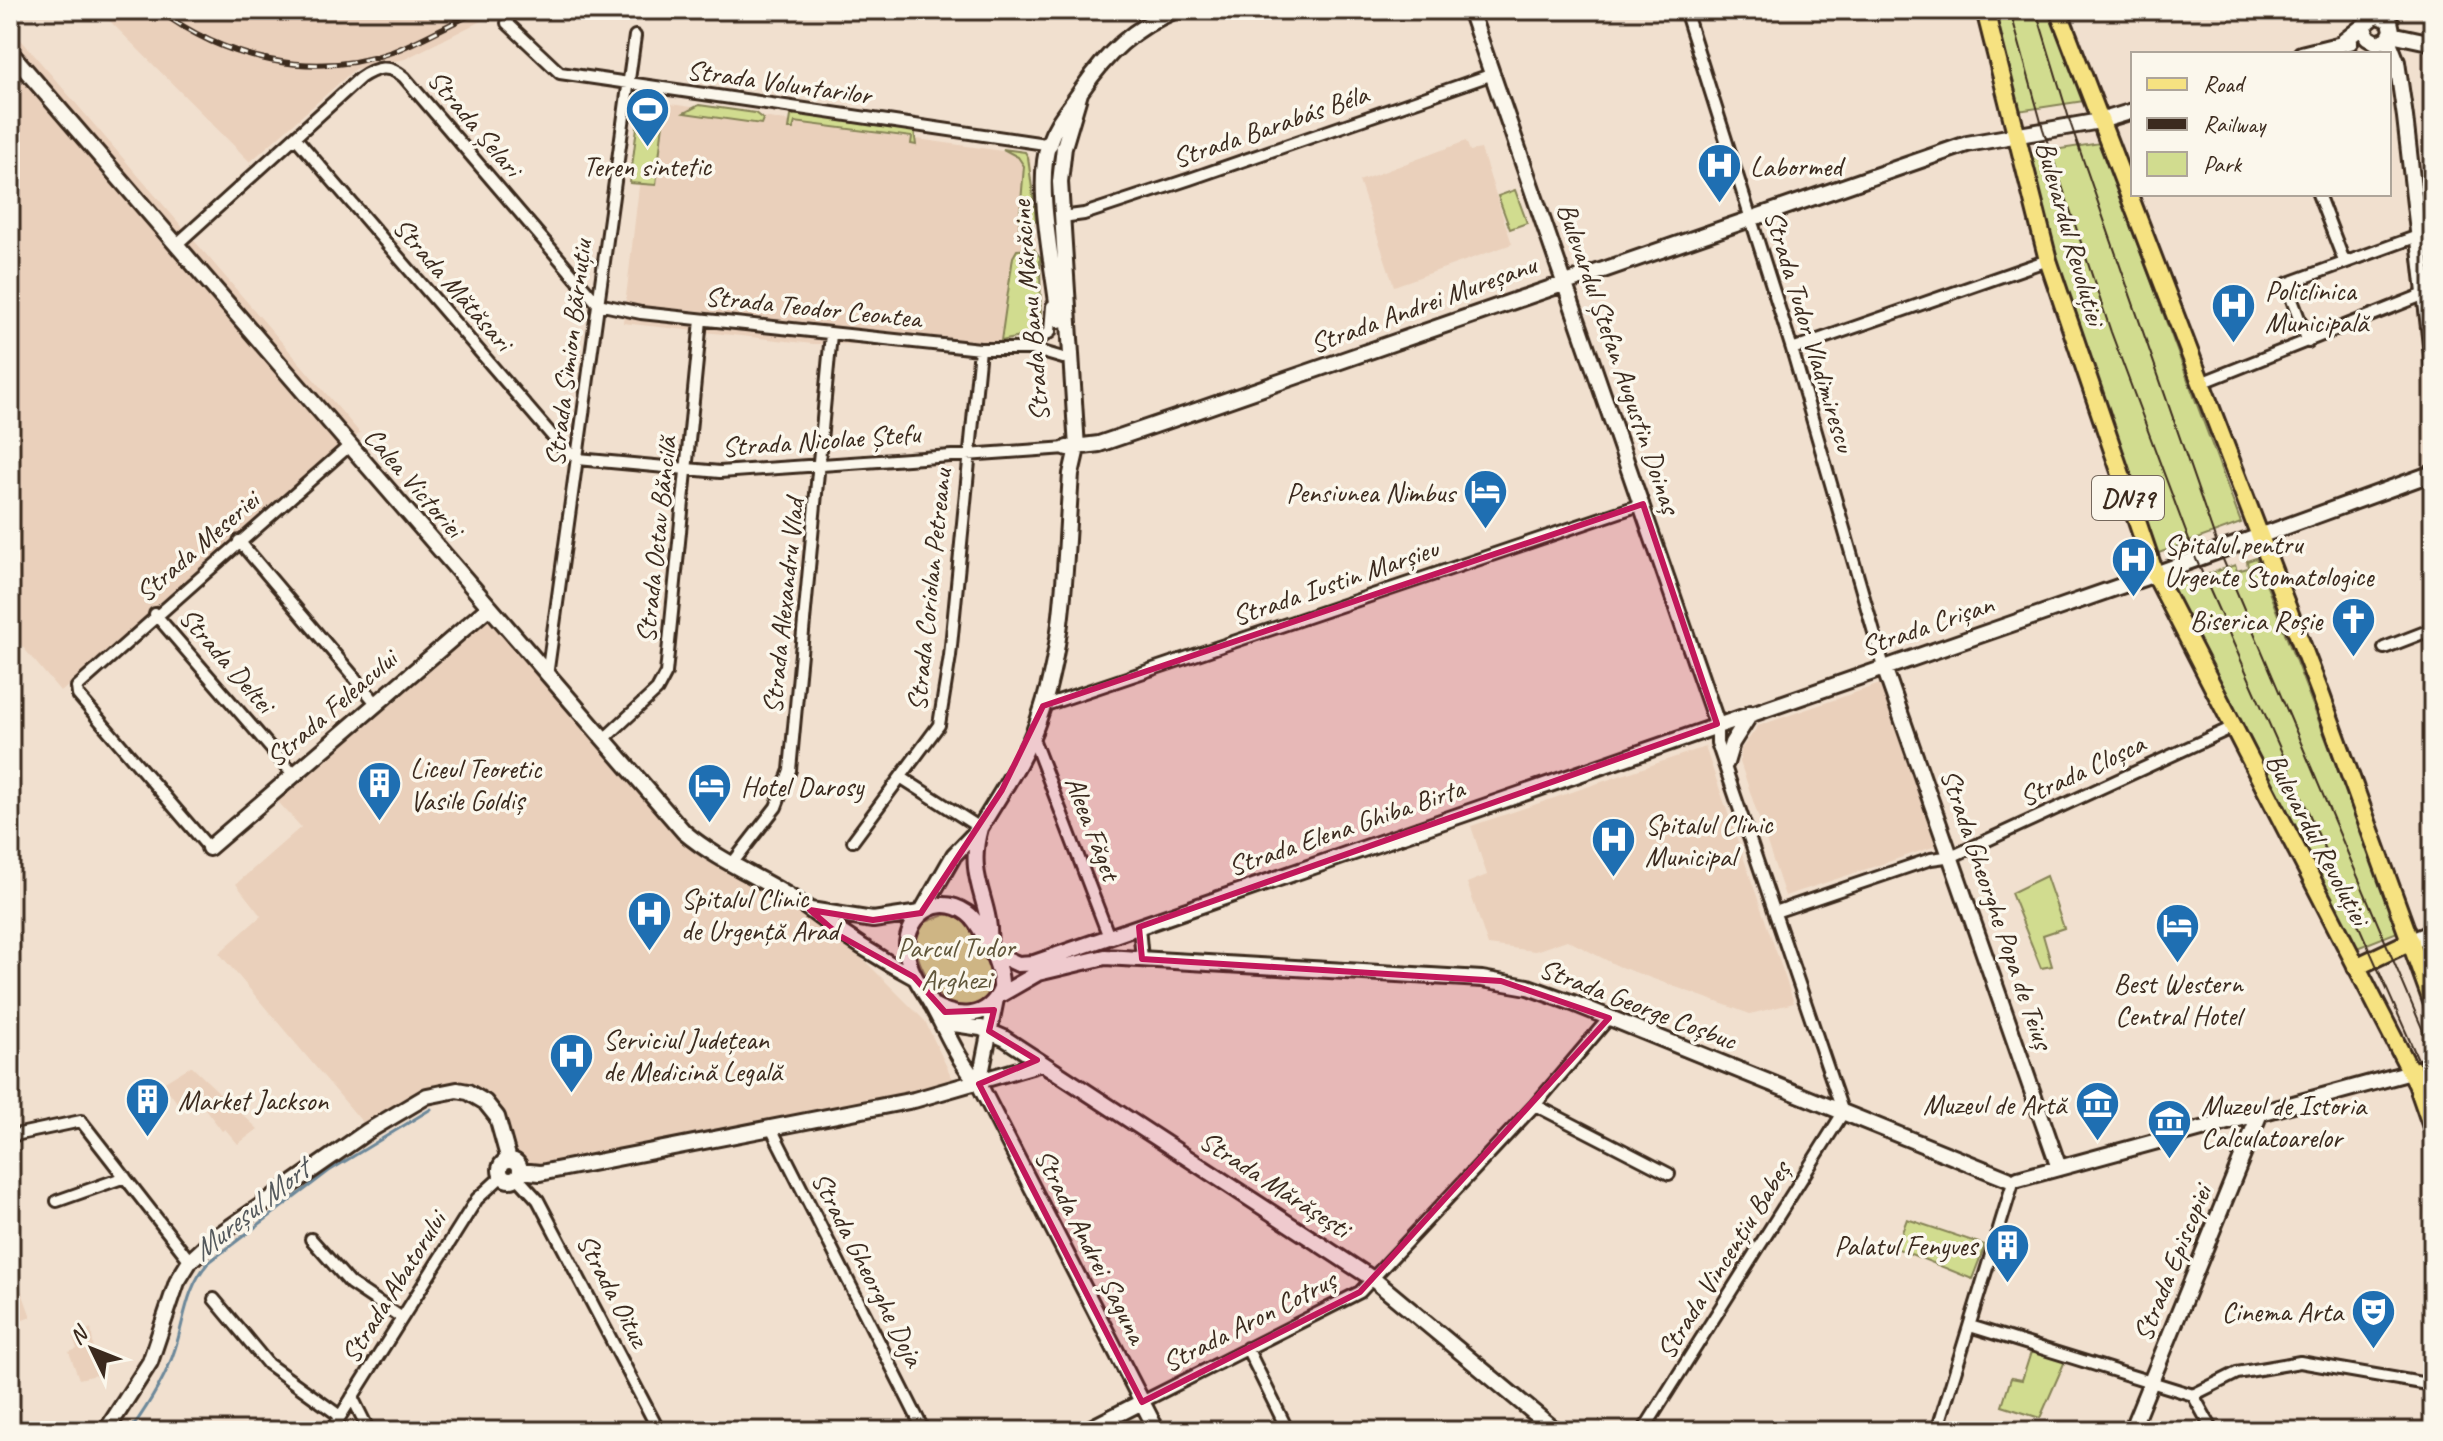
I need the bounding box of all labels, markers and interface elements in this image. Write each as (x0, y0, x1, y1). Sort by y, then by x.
street label: Strada Voluntarilor (685, 52, 875, 113)
legend (2131, 52, 2391, 196)
street label: Strada Șelari (420, 62, 532, 187)
text: Road (2203, 69, 2247, 99)
street label: Strada Barabás Béla (1168, 76, 1374, 176)
sports icon: Teren sintetic (623, 85, 671, 148)
text: Railway (2203, 109, 2267, 139)
street label: Bulevardul Revoluției (2028, 137, 2115, 332)
hospital icon: Labormed (1695, 142, 1743, 205)
place label: Teren sintetic (583, 149, 713, 184)
place label: Labormed (1750, 149, 1846, 184)
text: Park (2203, 149, 2243, 179)
street label: Strada Banu Mărăcine (1003, 197, 1057, 423)
street label: Bulevardul Ștefan Augustin Doinaș (1549, 198, 1689, 520)
street label: Strada Tudor Vladimirescu (1757, 206, 1864, 458)
street label: Strada Mătăsari (385, 210, 523, 361)
street label: Strada Simion Bărnuțiu (537, 236, 599, 469)
street label: Strada Andrei Mureșanu (1305, 246, 1542, 361)
place label: Policlinica Municipală (2265, 273, 2371, 340)
street label: Strada Teodor Ceontea (703, 278, 925, 336)
hospital icon: Policlinica Municipală (2210, 282, 2258, 345)
street label: Strada Nicolae Ștefu (721, 415, 923, 464)
street label: Calea Victoriei (356, 420, 474, 547)
street label: Strada Octav Băncilă (628, 433, 685, 645)
street label: Strada Coriolan Petreanu (899, 466, 959, 713)
hotel icon: Pensiunea Nimbus (1462, 468, 1510, 531)
place label: Pensiunea Nimbus (1286, 475, 1457, 510)
road number: DN79 (2092, 476, 2164, 520)
street label: Strada Meseriei (128, 480, 269, 609)
street label: Strada Alexandru Vlad (754, 493, 812, 715)
place label: Spitalul pentru Urgente Stomatologice (2164, 527, 2375, 594)
street label: Strada Iustin Marșieu (1227, 530, 1444, 634)
hospital icon: Spitalul pentru Urgente Stomatologice (2109, 536, 2157, 599)
street label: Strada Crișan (1856, 586, 1999, 664)
church icon: Biserica Roșie (2329, 596, 2377, 659)
street label: Strada Deltei (172, 600, 285, 723)
place label: Biserica Roșie (2190, 603, 2324, 638)
street label: Strada Feleacului (258, 639, 407, 774)
street label: Strada Cloșca (2014, 725, 2152, 814)
street label: Bulevardul Revoluției (2258, 747, 2380, 934)
place label: Liceul Teoretic Vasile Goldiș (410, 751, 542, 818)
building icon: Liceul Teoretic Vasile Goldiș (355, 760, 403, 823)
hotel icon: Hotel Darosy (686, 762, 734, 825)
street label: Strada Gheorghe Popa de Teiuș (1933, 765, 2062, 1056)
place label: Hotel Darosy (741, 769, 866, 804)
street label: Strada Elena Ghiba Birta (1223, 770, 1470, 884)
street label: Aleea Făget (1057, 771, 1130, 887)
place label: Spitalul Clinic Municipal (1645, 807, 1775, 874)
hospital icon: Spitalul Clinic Municipal (1590, 816, 1638, 879)
place label: Spitalul Clinic de Urgență Arad (681, 881, 842, 948)
hospital icon: Spitalul Clinic de Urgență Arad (626, 890, 674, 953)
hotel icon: Best Western Central Hotel (2154, 902, 2202, 965)
park label: Parcul Tudor Arghezi (897, 930, 1017, 997)
street label: Strada George Coșbuc (1535, 950, 1742, 1058)
place label: Best Western Central Hotel (2113, 966, 2246, 1033)
place label: Serviciul Județean de Medicină Legală (603, 1022, 785, 1089)
hospital icon: Serviciul Județean de Medicină Legală (548, 1031, 596, 1094)
building icon: Market Jackson (123, 1076, 171, 1139)
museum icon: Muzeul de Artă (2073, 1080, 2121, 1143)
place label: Market Jackson (178, 1083, 329, 1118)
place label: Muzeul de Artă (1923, 1087, 2069, 1122)
place label: Muzeul de Istoria Calculatoarelor (2201, 1088, 2368, 1155)
museum icon: Muzeul de Istoria Calculatoarelor (2146, 1097, 2194, 1160)
street label: Strada Mărășești (1193, 1122, 1360, 1248)
street label: Strada Andrei Șaguna (1027, 1143, 1156, 1351)
water label: Mureșul Mort (184, 1147, 322, 1269)
street label: Strada Vincențiu Babeș (1648, 1153, 1799, 1365)
street label: Strada Gheorghe Doja (804, 1166, 933, 1374)
street label: Strada Episcopiei (2125, 1176, 2221, 1346)
street label: Strada Abatorului (332, 1201, 456, 1369)
building icon: Palatul Fenyves (1984, 1221, 2032, 1284)
street label: Strada Oituz (569, 1228, 658, 1354)
place label: Palatul Fenyves (1834, 1228, 1979, 1263)
street label: Strada Aron Cotruș (1156, 1261, 1344, 1380)
theatre icon: Cinema Arta (2350, 1287, 2398, 1350)
place label: Cinema Arta (2222, 1294, 2345, 1329)
north arrow (52, 1309, 132, 1389)
text: N (63, 1319, 95, 1351)

